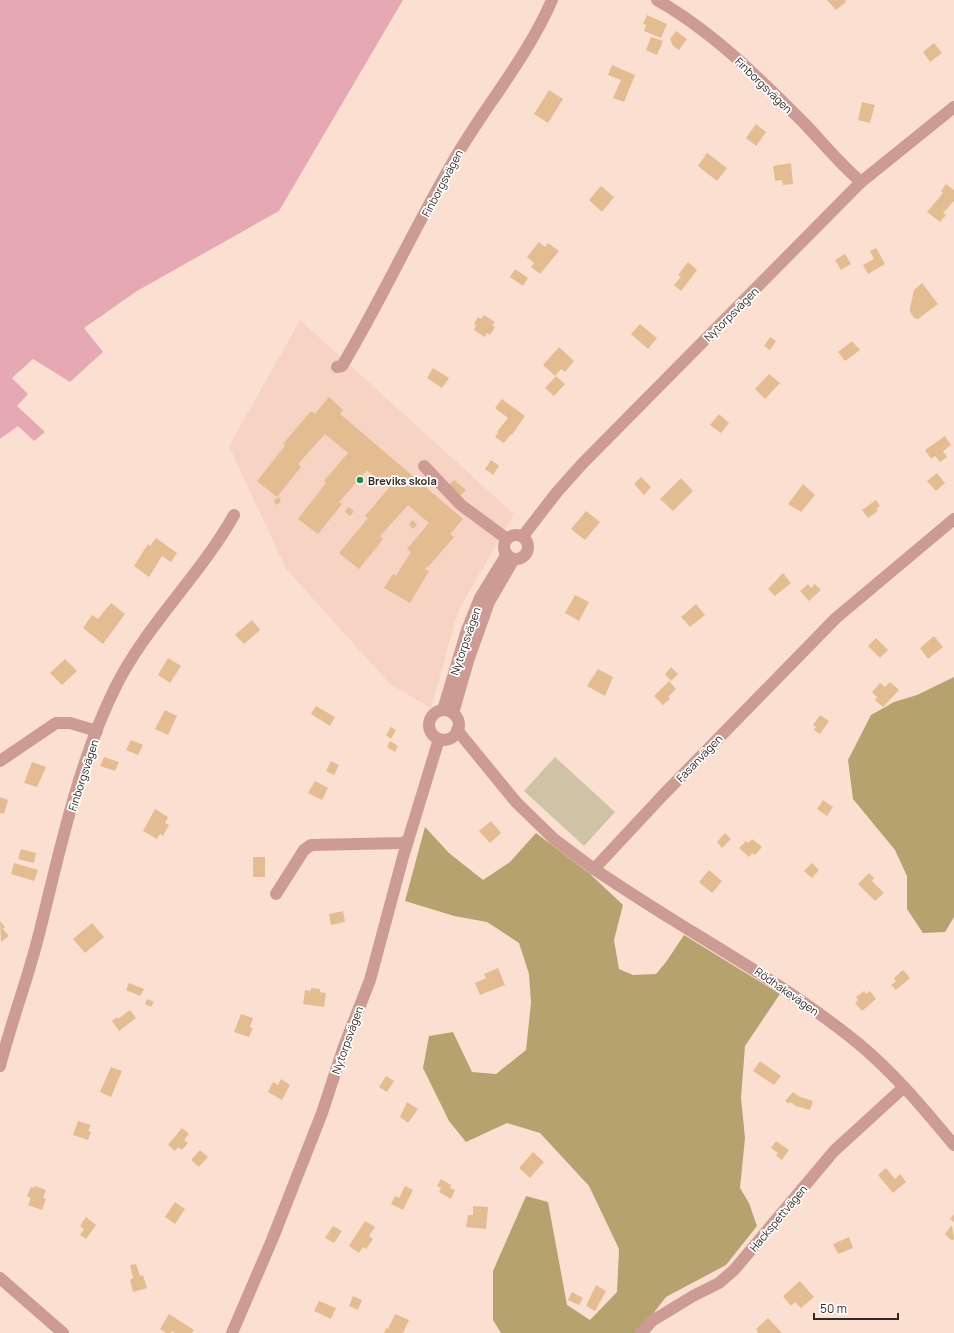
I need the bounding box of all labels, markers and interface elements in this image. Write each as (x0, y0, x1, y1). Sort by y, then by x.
street label: Finborgsvägen (732, 54, 796, 116)
street label: Finborgsvägen (418, 147, 466, 219)
street label: Nytorpsvägen (701, 284, 761, 344)
place label: Breviks skola (368, 473, 437, 488)
marker: Breviks skola (355, 475, 365, 485)
street label: Nytorpsvägen (446, 605, 484, 677)
street label: Fasanvägen (673, 731, 725, 785)
street label: Finborgsvägen (64, 737, 102, 813)
street label: Rödhakevägen (752, 963, 822, 1019)
street label: Nytorpsvägen (328, 1004, 366, 1076)
street label: Hackspettvägen (746, 1182, 810, 1254)
scale bar (814, 1295, 898, 1321)
text: 50 m (820, 1300, 847, 1317)

